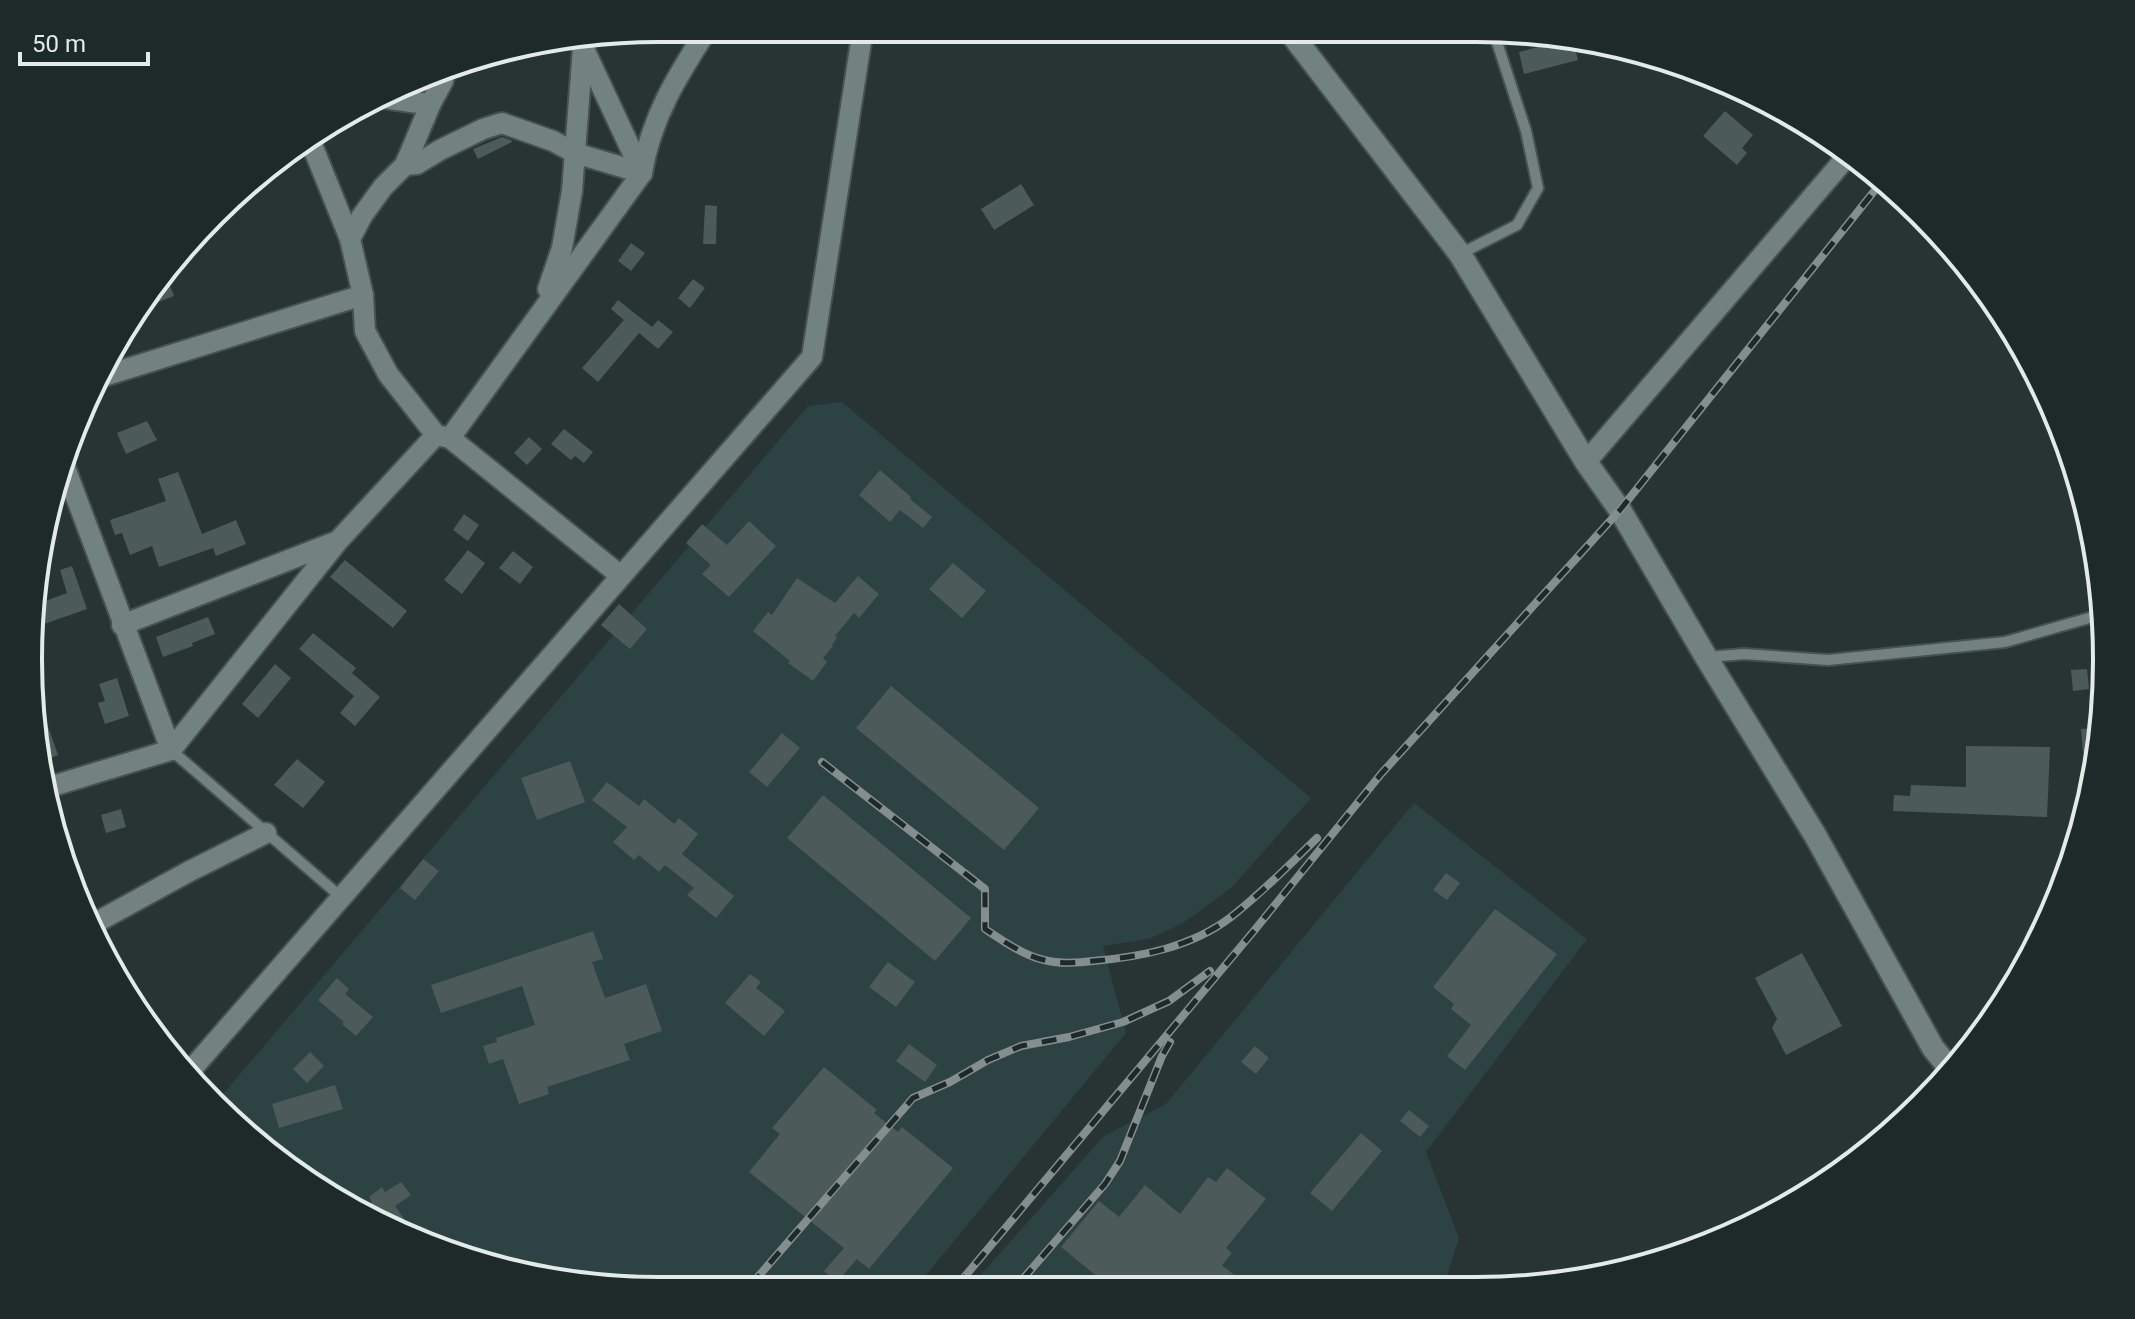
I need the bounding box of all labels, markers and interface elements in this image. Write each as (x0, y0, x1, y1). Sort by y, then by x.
scale bar (20, 16, 148, 66)
text: 50 m (32, 30, 86, 58)

